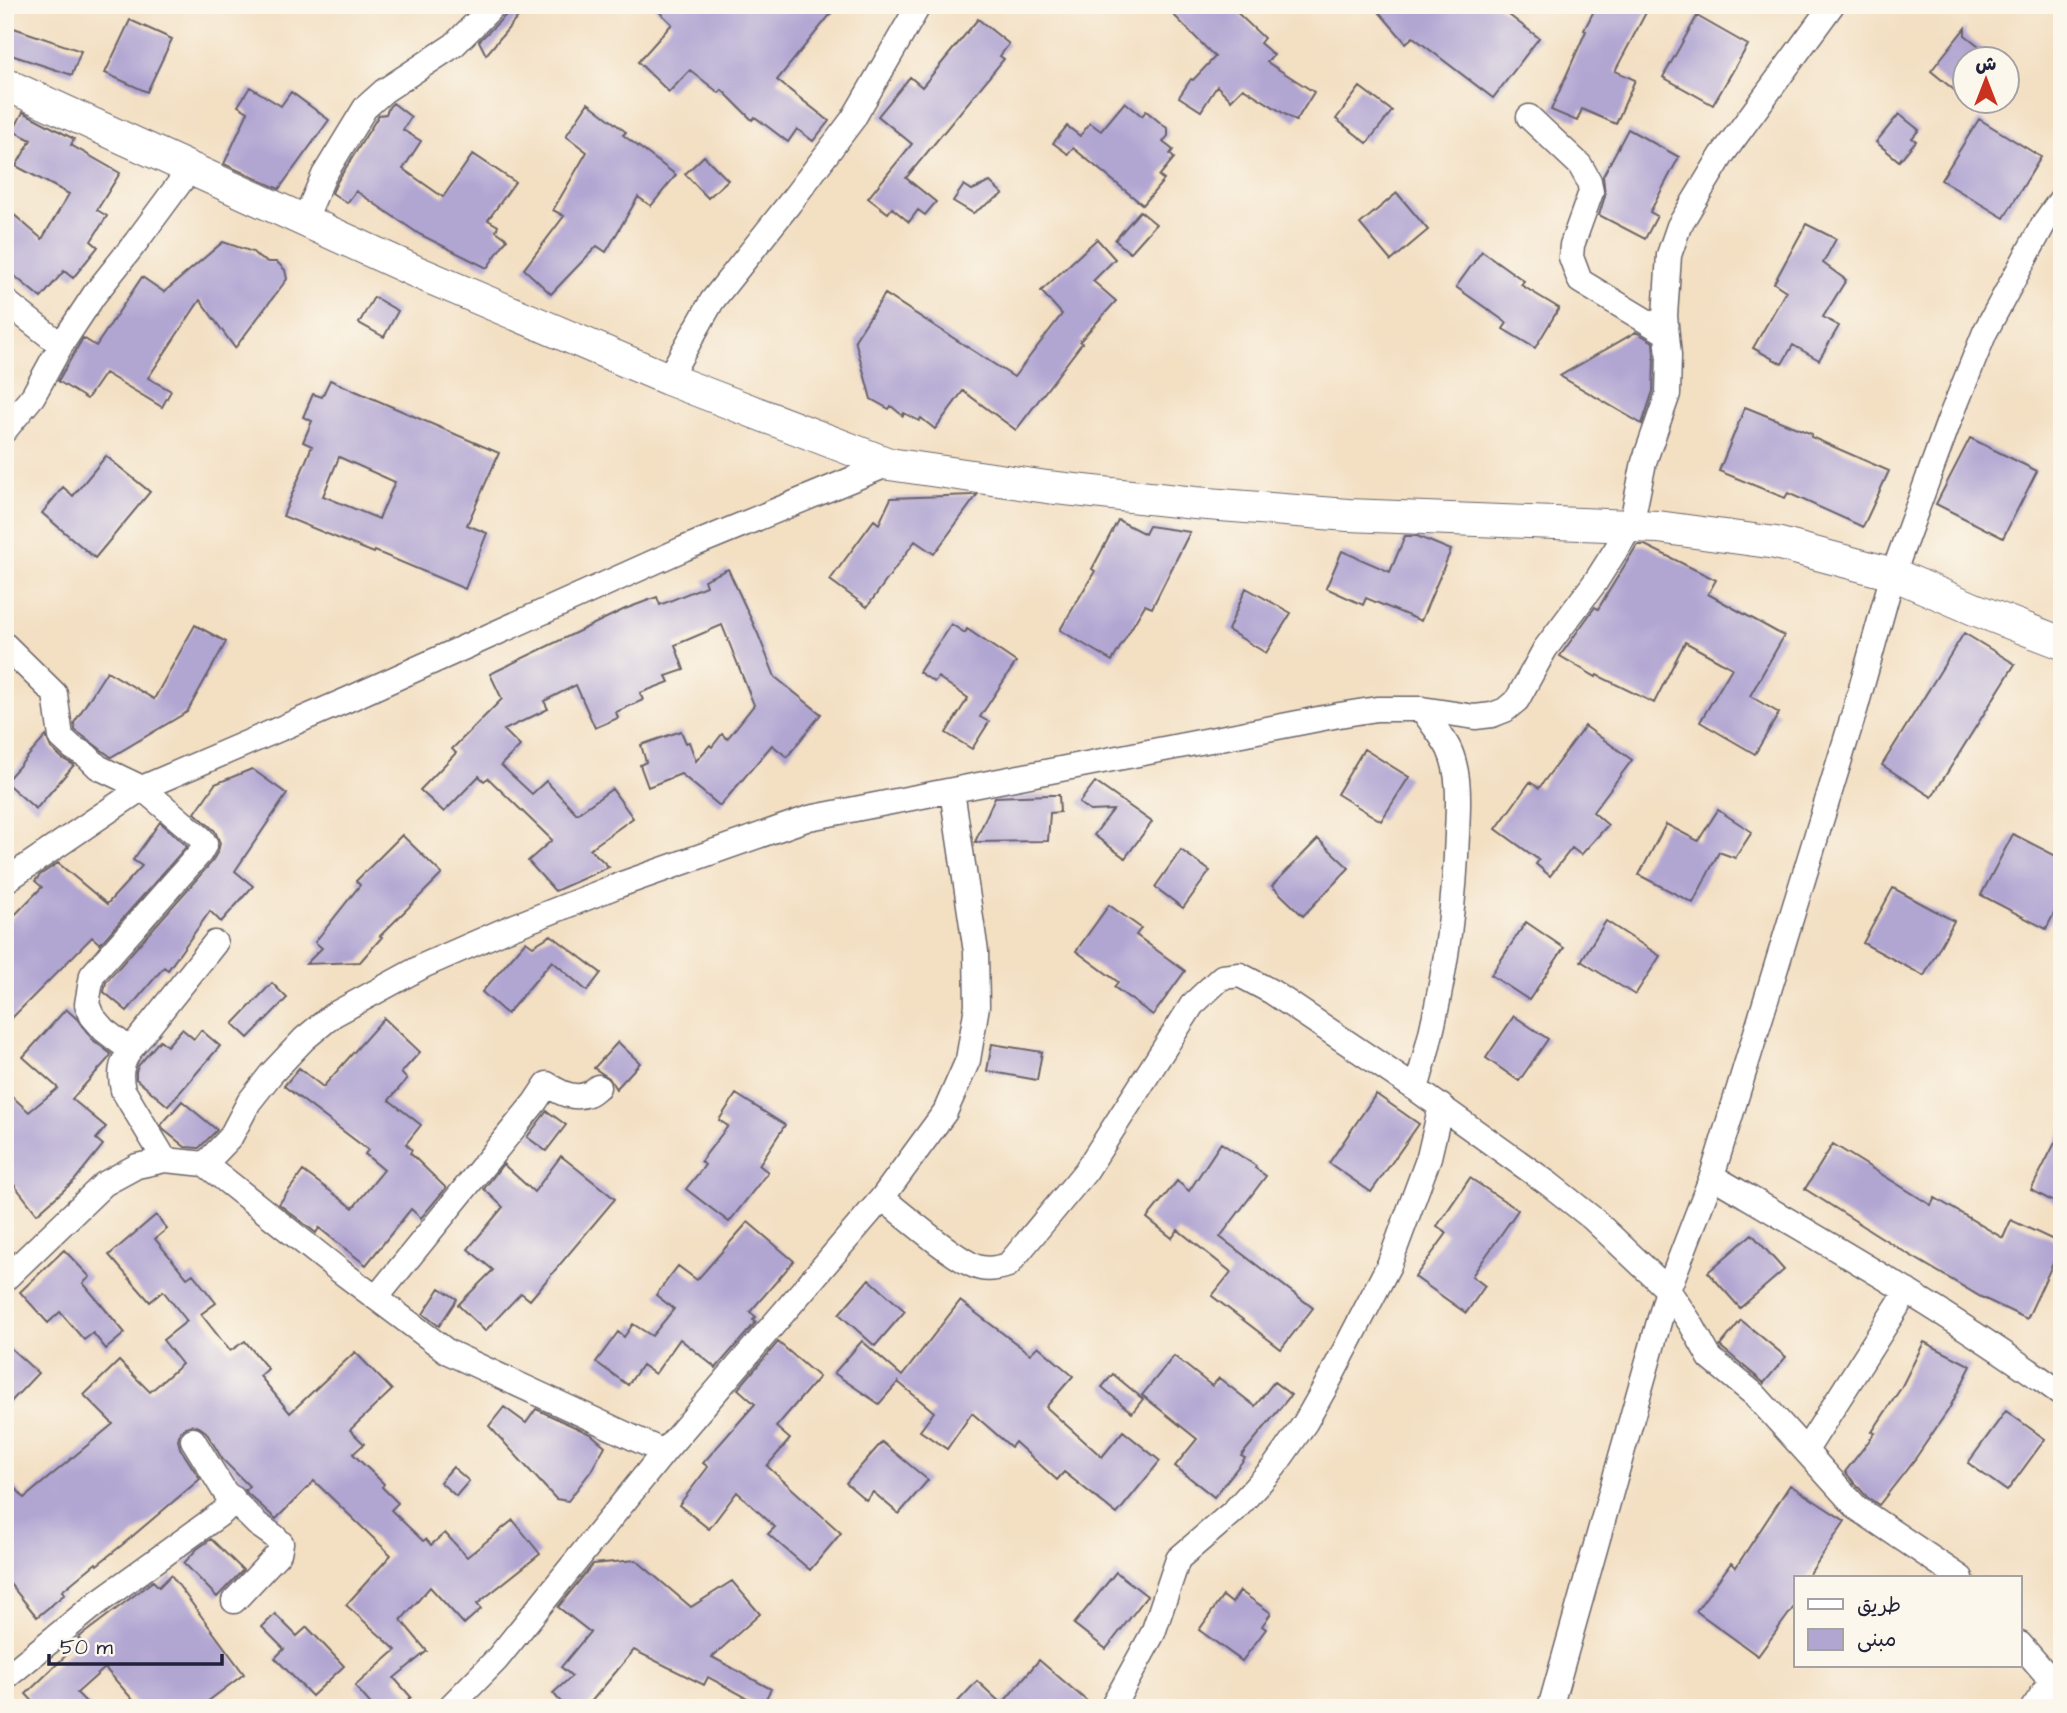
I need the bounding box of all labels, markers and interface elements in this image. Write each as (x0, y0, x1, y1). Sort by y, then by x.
north arrow (1952, 46, 2022, 116)
text: ش (1976, 51, 1997, 78)
legend (1794, 1576, 2022, 1668)
text: طريق (1857, 1591, 1901, 1620)
scale bar (49, 1622, 222, 1666)
text: مبنى (1857, 1625, 1896, 1654)
text: 50 m (60, 1633, 114, 1662)

